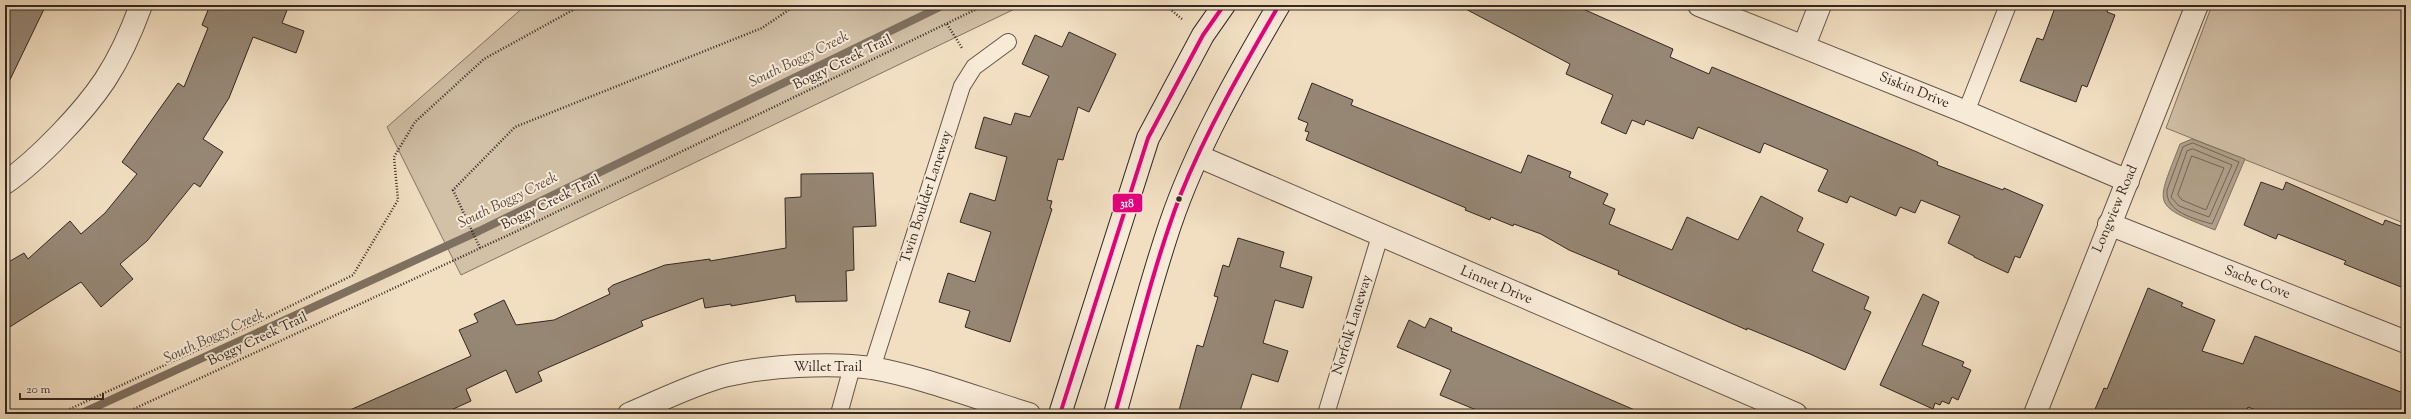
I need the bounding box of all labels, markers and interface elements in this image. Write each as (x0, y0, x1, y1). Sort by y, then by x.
water label: South Boggy Creek (746, 27, 853, 93)
street label: Boggy Creek Trail (790, 30, 896, 96)
street label: Siskin Drive (1876, 68, 1952, 114)
street label: Twin Boulder Laneway (896, 128, 958, 266)
street label: Longview Road (2089, 162, 2144, 256)
water label: South Boggy Creek (455, 168, 562, 234)
street label: Boggy Creek Trail (498, 170, 604, 236)
line badge: 318 (1112, 193, 1143, 213)
unlabelled marker (1174, 194, 1184, 204)
text: 318 (1120, 196, 1134, 212)
street label: Sacbe Cove (2221, 261, 2293, 305)
street label: Linnet Drive (1457, 262, 1535, 310)
street label: Norfolk Laneway (1328, 272, 1378, 378)
water label: South Boggy Creek (160, 304, 268, 370)
street label: Boggy Creek Trail (205, 308, 311, 372)
street label: Willet Trail (794, 358, 862, 378)
scale bar (20, 375, 103, 401)
text: 20 m (26, 381, 51, 399)

